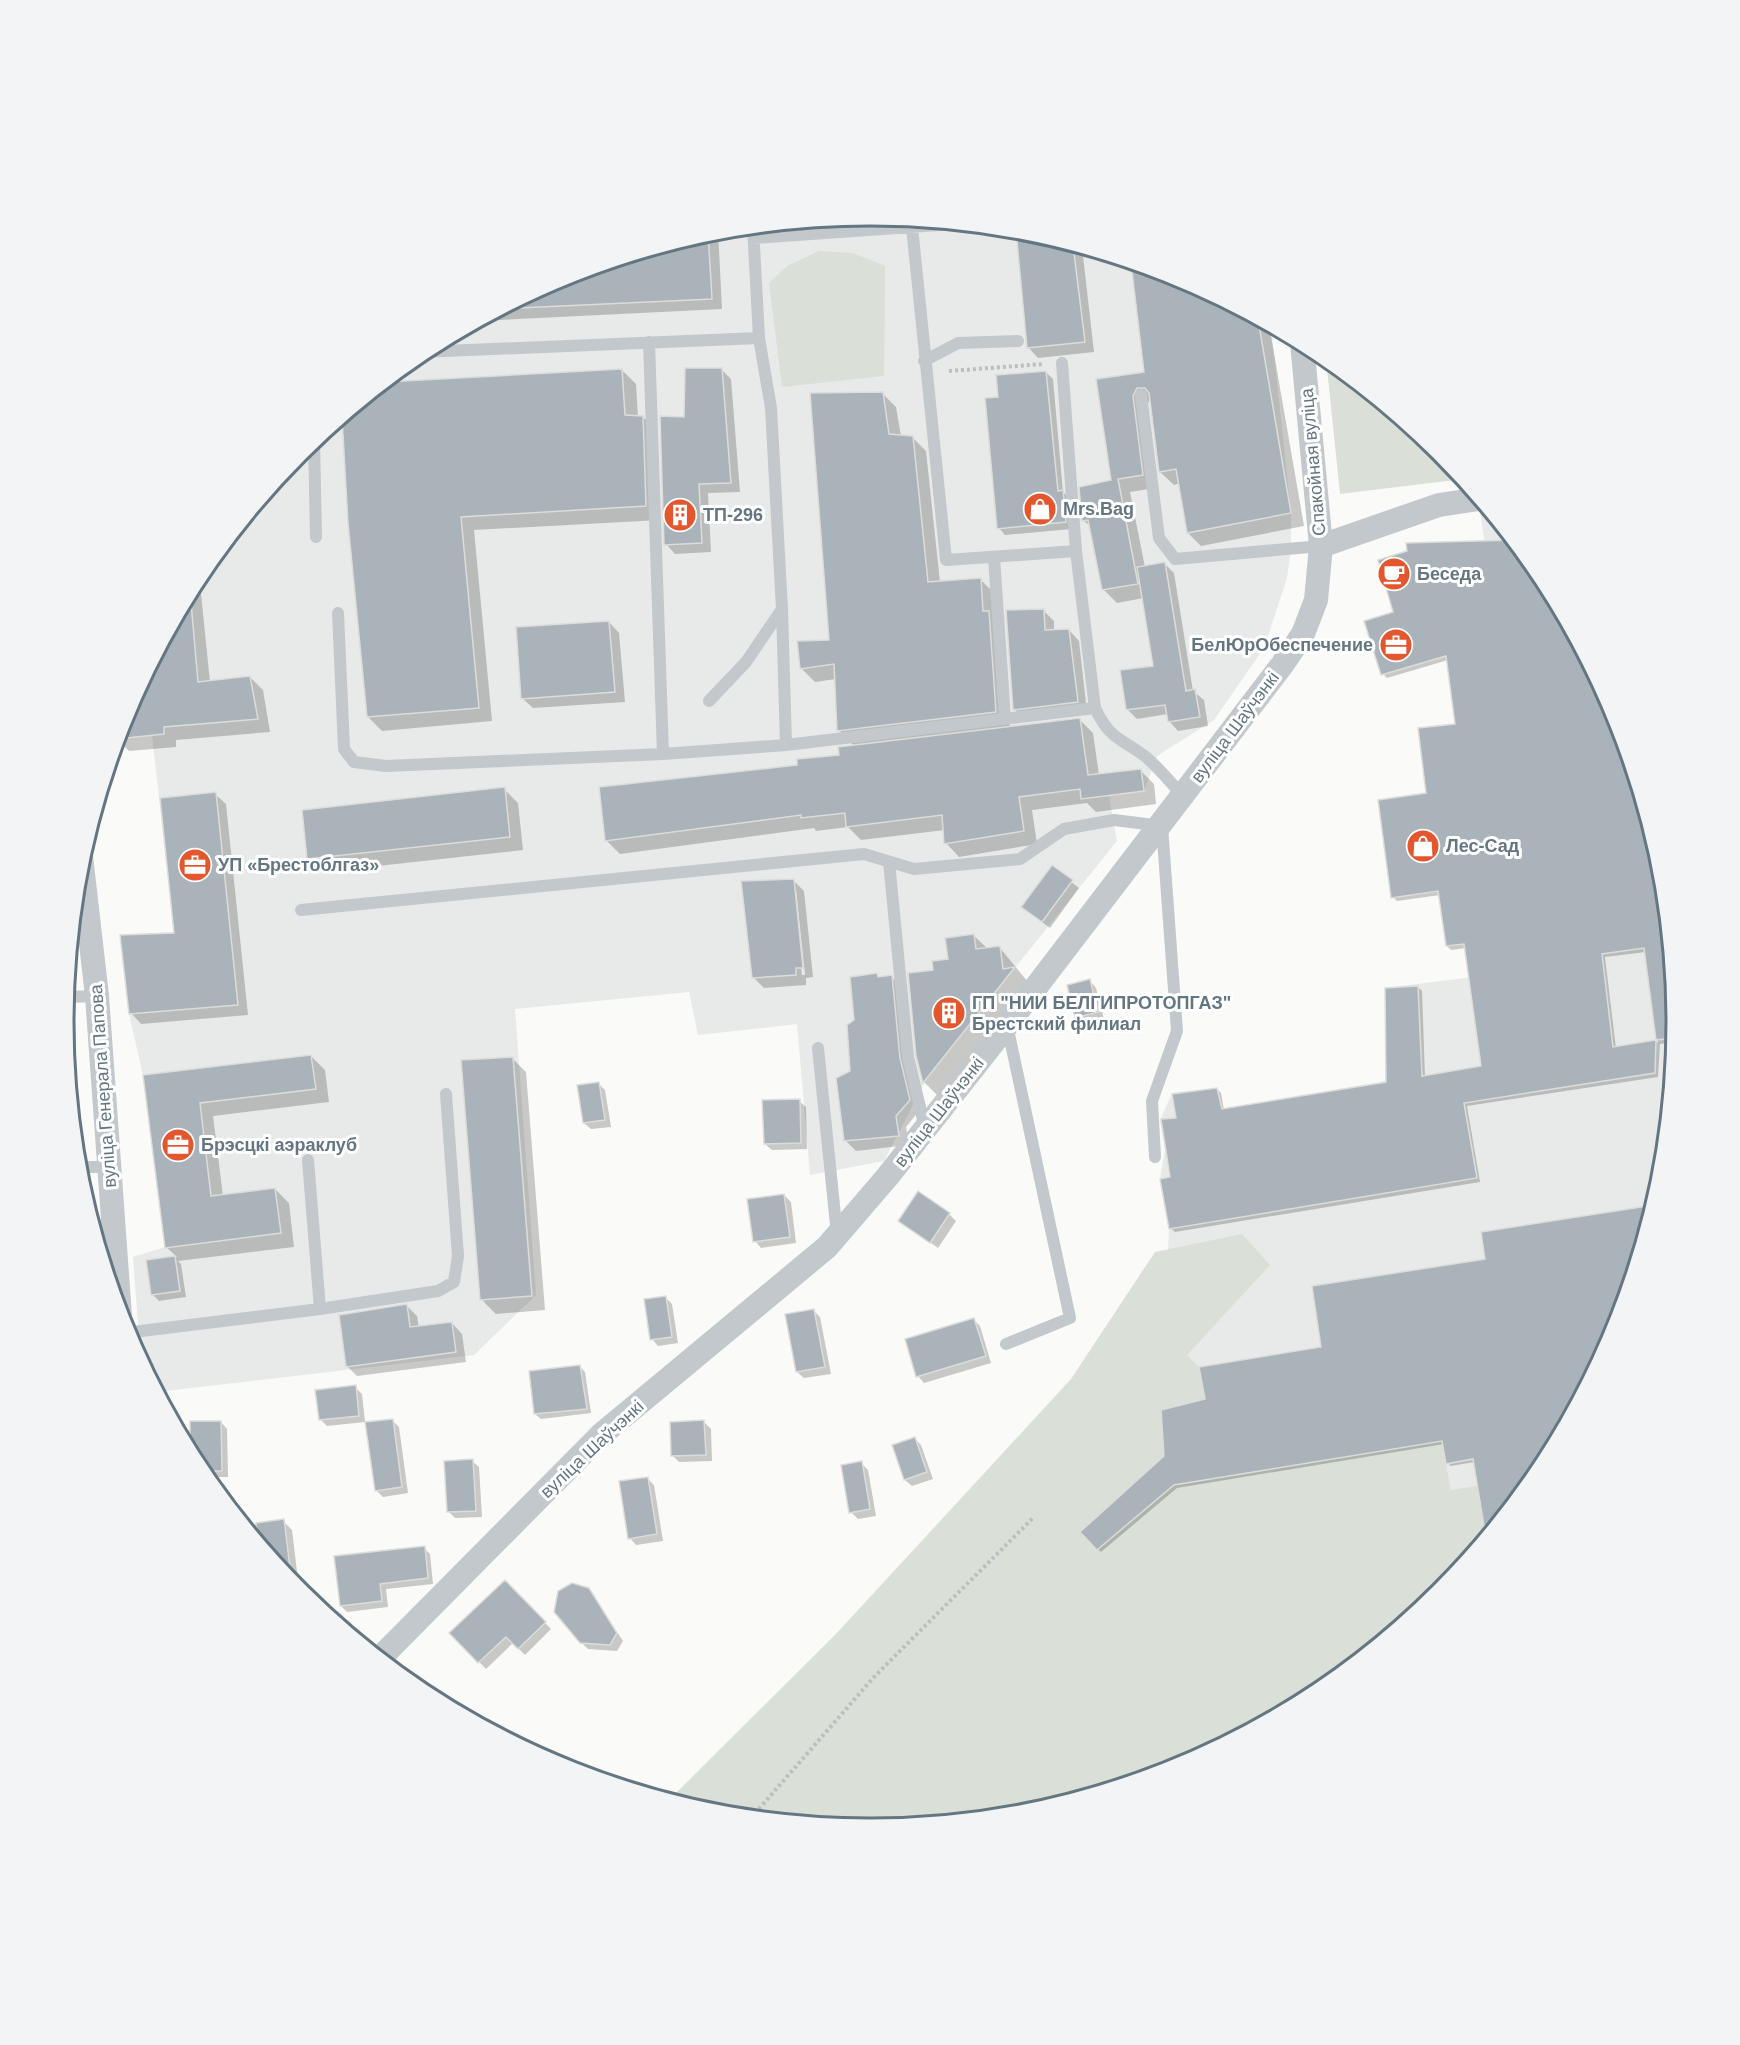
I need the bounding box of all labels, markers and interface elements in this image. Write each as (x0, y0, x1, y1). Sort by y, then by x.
street label: Спакойная вуліца (1296, 386, 1329, 537)
shop icon: Mrs.Bag (1022, 491, 1058, 527)
building icon: ТП-296 (662, 497, 698, 533)
place label: Mrs.Bag (1063, 499, 1134, 519)
place label: ТП-296 (703, 505, 763, 525)
cafe icon: Беседа (1376, 556, 1412, 592)
place label: Беседа (1417, 564, 1482, 584)
office icon: БелЮрОбеспечение (1378, 627, 1414, 663)
place label: БелЮрОбеспечение (1191, 635, 1373, 655)
street label: вуліца Шаўчэнкі (1187, 668, 1283, 786)
shop icon: Лес-Сад (1405, 828, 1441, 864)
place label: Лес-Сад (1446, 836, 1520, 856)
office icon: УП «Брестоблгаз» (177, 847, 213, 883)
place label: УП «Брестоблгаз» (218, 855, 379, 875)
street label: вуліца Генерала Папова (86, 983, 120, 1188)
place label: ГП "НИИ БЕЛГИПРОТОПГАЗ" Брестский филиал (972, 993, 1231, 1034)
building icon: ГП "НИИ БЕЛГИПРОТОПГАЗ" Брестский филиал (931, 995, 967, 1031)
street label: вуліца Шаўчэнкі (890, 1053, 988, 1171)
office icon: Брэсцкі аэраклуб (160, 1127, 196, 1163)
place label: Брэсцкі аэраклуб (201, 1135, 357, 1155)
street label: вуліца Шаўчэнкі (536, 1396, 648, 1502)

